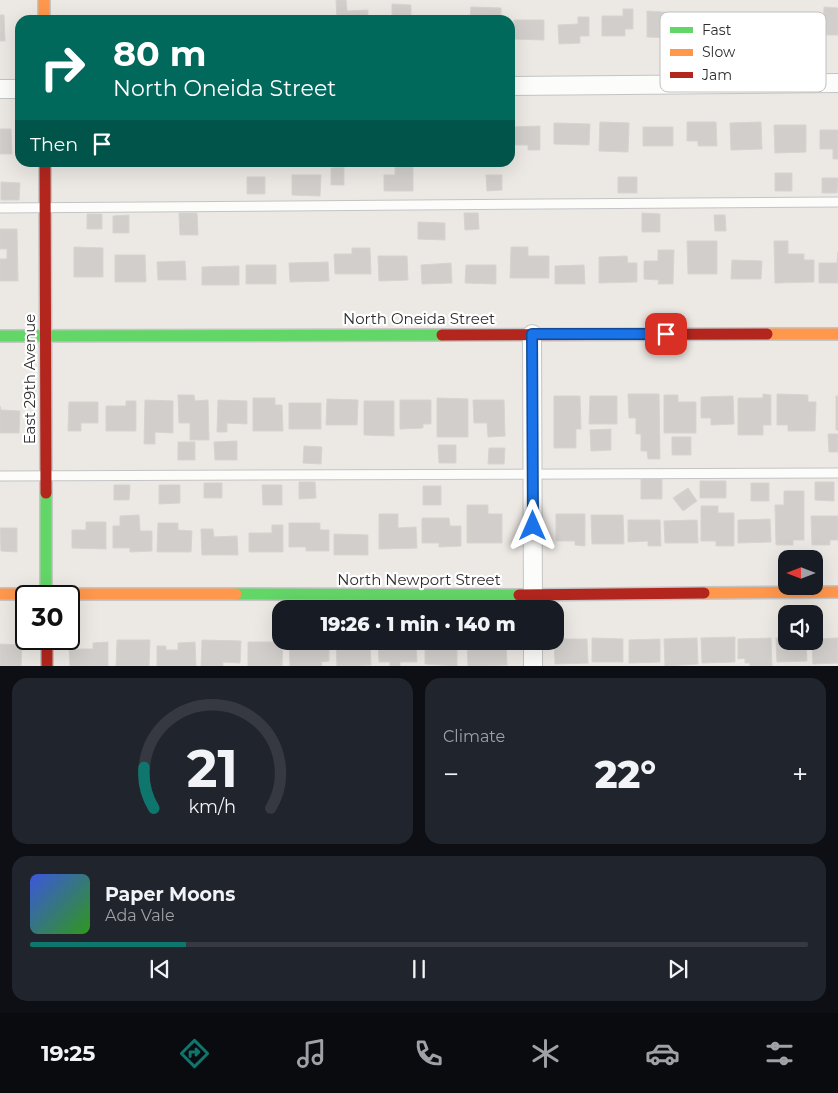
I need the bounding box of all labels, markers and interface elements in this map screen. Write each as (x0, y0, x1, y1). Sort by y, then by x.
legend (660, 12, 826, 92)
text: Fast (702, 21, 732, 39)
text: 80 m (113, 32, 207, 75)
icon: right (30, 35, 95, 100)
text: Slow (702, 43, 736, 61)
text: Jam (701, 66, 732, 84)
text: North Oneida Street (113, 75, 336, 102)
icon: arrive (88, 130, 116, 158)
text: Then (30, 133, 78, 156)
street label: North Oneida Street (343, 309, 495, 328)
pin (645, 313, 687, 355)
street label: East 29th Avenue (20, 314, 39, 444)
icon: arrive (652, 320, 680, 348)
position arrow (506, 499, 558, 551)
north arrow (778, 550, 822, 595)
map controls (778, 550, 823, 650)
street label: North Newport Street (337, 570, 501, 589)
speed limit sign: 30 (15, 585, 80, 650)
button: sound (778, 605, 823, 650)
text: 19:26 · 1 min · 140 m (320, 613, 516, 636)
text: Climate (443, 727, 505, 746)
text: 21 (187, 737, 238, 800)
text: 22° (595, 751, 656, 798)
text: − (443, 757, 459, 791)
text: + (792, 757, 808, 791)
text: km/h (189, 796, 236, 817)
text: Paper Moons (105, 883, 235, 906)
text: Ada Vale (105, 906, 175, 925)
icon: previous (146, 955, 174, 983)
icon: pause (405, 955, 433, 983)
icon: next (664, 955, 692, 983)
icon: directions (177, 1036, 212, 1071)
icon: music (294, 1036, 329, 1071)
icon: phone (411, 1036, 446, 1071)
icon: climate (528, 1036, 563, 1071)
icon: car (645, 1036, 680, 1071)
icon: filters (762, 1036, 797, 1071)
text: 19:25 (41, 1040, 95, 1067)

